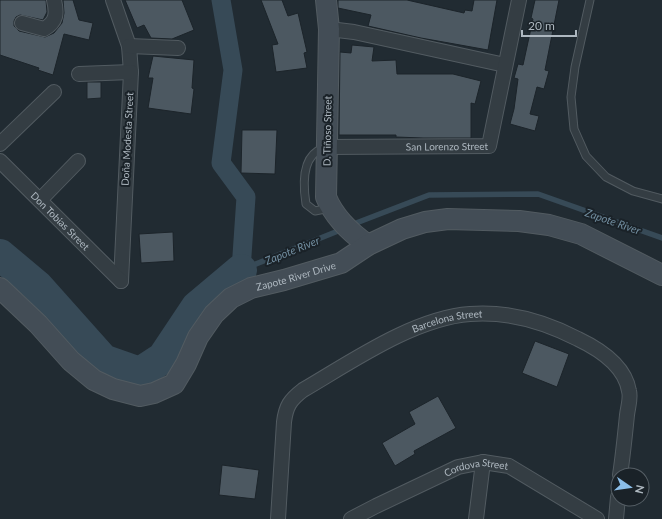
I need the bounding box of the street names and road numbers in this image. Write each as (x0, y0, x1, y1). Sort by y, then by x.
street label: Doña Modesta Street (119, 91, 135, 186)
street label: D. Tiñoso Street (320, 95, 334, 166)
street label: San Lorenzo Street (406, 140, 489, 153)
street label: Don Tobias Street (29, 189, 92, 253)
street label: Zapote River Drive (255, 259, 337, 293)
street label: Barcelona Street (410, 307, 483, 335)
street label: Cordova Street (442, 456, 509, 479)

